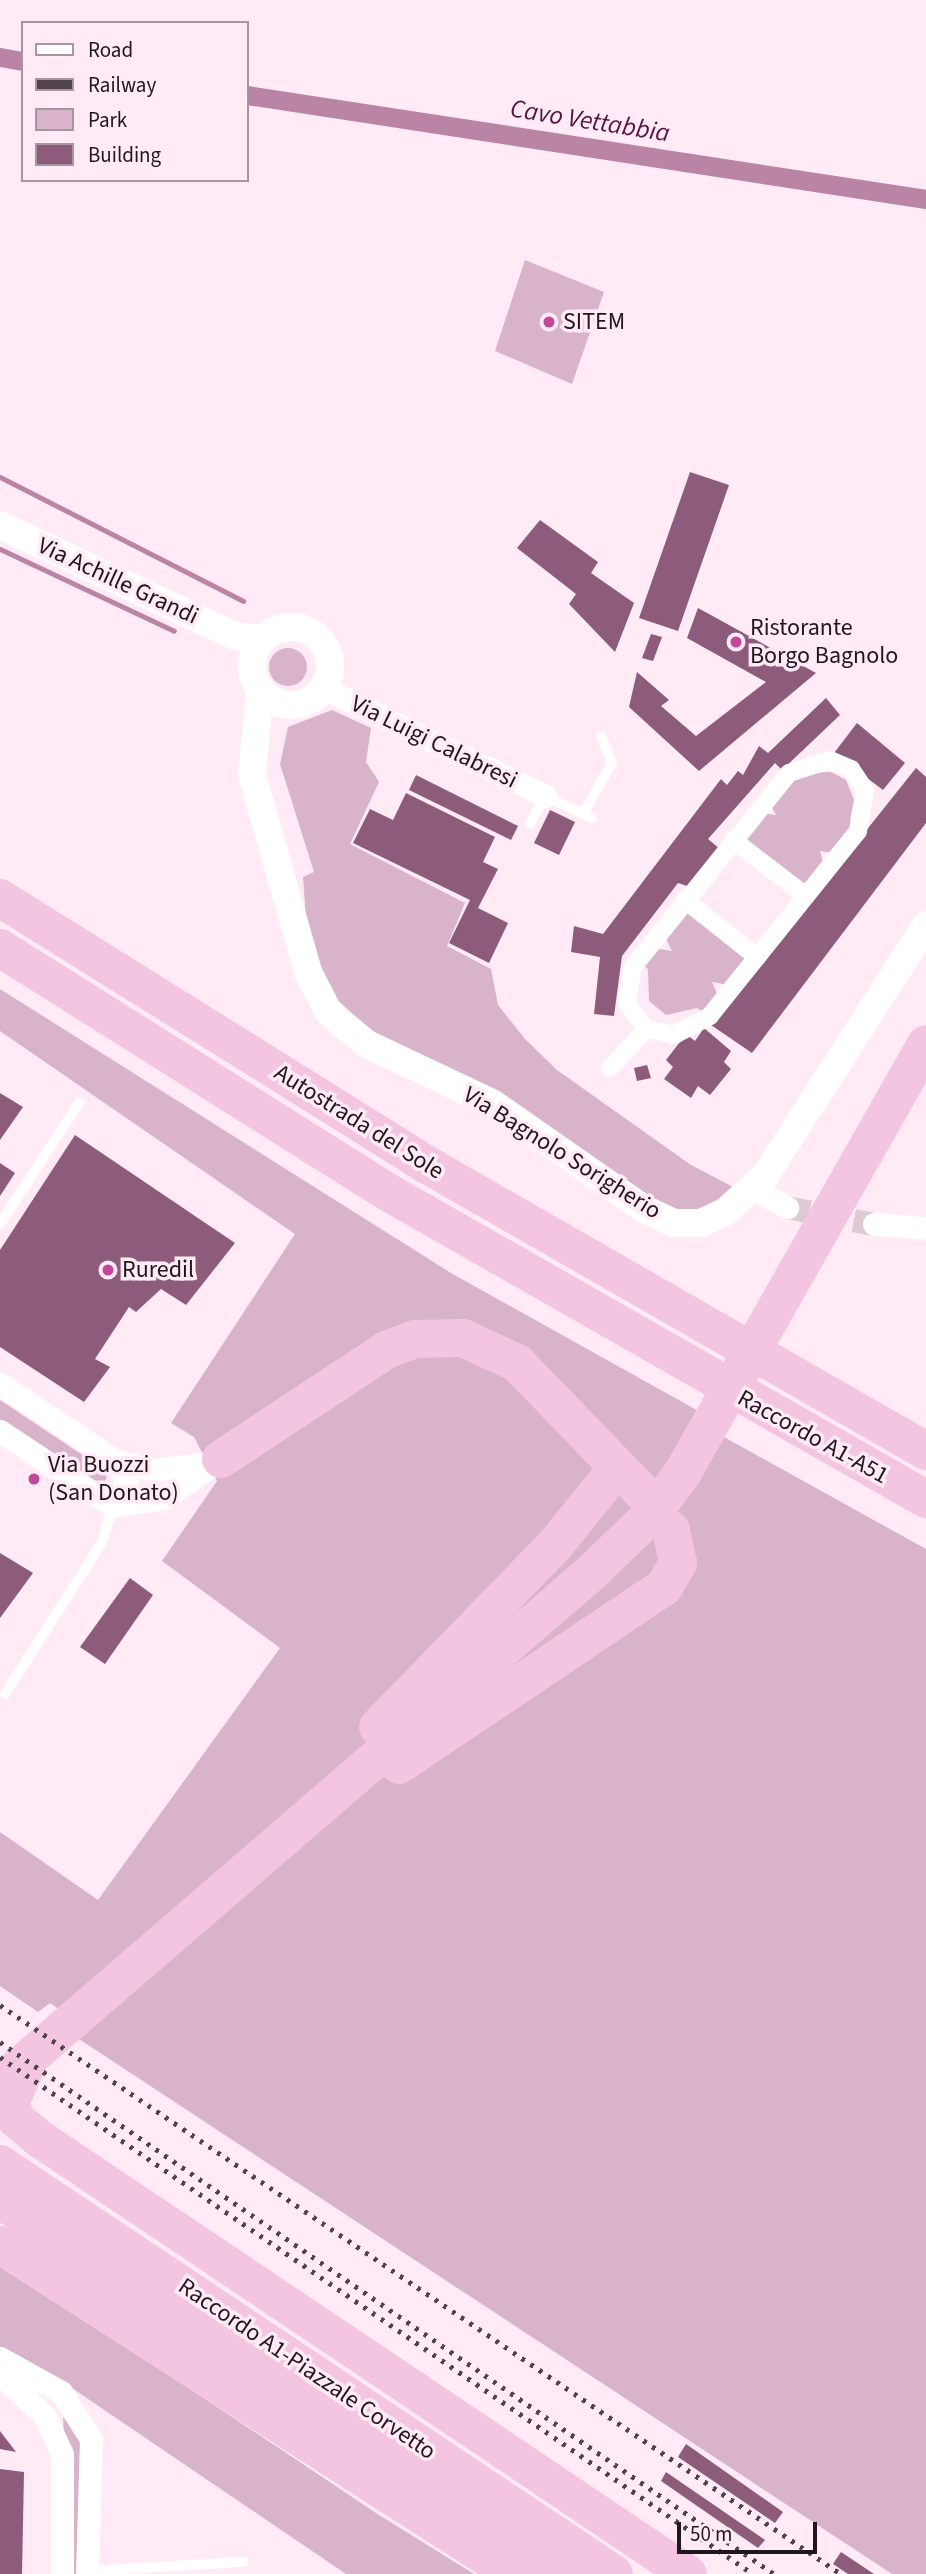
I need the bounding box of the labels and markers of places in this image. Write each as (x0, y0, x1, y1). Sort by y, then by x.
place label: SITEM (563, 308, 625, 336)
marker: SITEM (541, 314, 557, 330)
place label: Ristorante Borgo Bagnolo (750, 614, 898, 670)
marker: Ristorante Borgo Bagnolo (728, 634, 744, 650)
place label: Ruredil (122, 1256, 194, 1284)
marker: Ruredil (100, 1262, 116, 1278)
place label: Via Buozzi (San Donato) (48, 1451, 179, 1507)
marker: Via Buozzi (San Donato) (26, 1471, 42, 1487)

